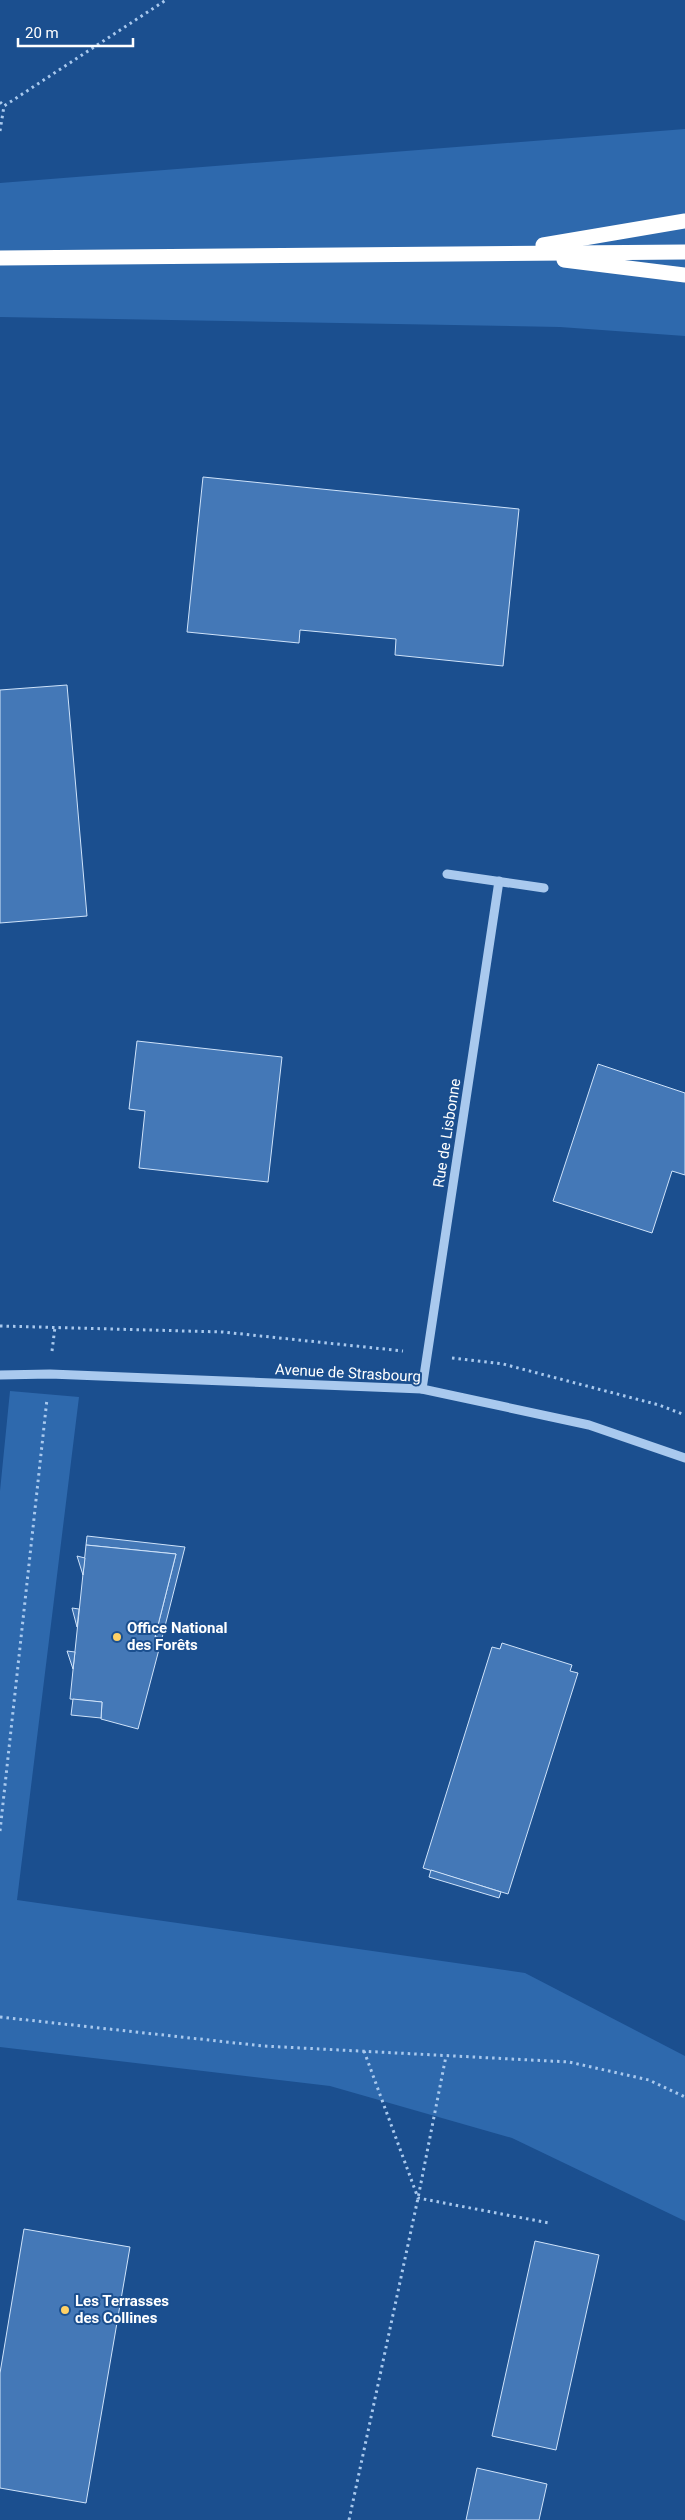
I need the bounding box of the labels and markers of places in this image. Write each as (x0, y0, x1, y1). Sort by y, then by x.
place label: Office National des Forêts (127, 1619, 227, 1654)
marker: Office National des Forêts (111, 1631, 123, 1643)
place label: Les Terrasses des Collines (75, 2292, 169, 2327)
marker: Les Terrasses des Collines (59, 2304, 71, 2316)

